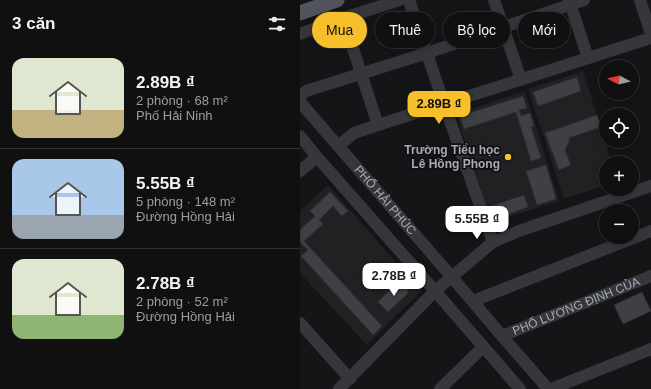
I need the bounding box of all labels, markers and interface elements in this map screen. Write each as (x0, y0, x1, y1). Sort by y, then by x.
chip: Mua (312, 12, 367, 48)
chip: Thuê (375, 12, 435, 48)
chip: Bộ lọc (443, 12, 510, 48)
chip: Mới (518, 12, 570, 48)
icon: filters (266, 13, 288, 35)
text: 3 căn (12, 14, 55, 33)
north arrow (599, 60, 639, 100)
map controls (599, 60, 639, 244)
text: 2.89B ₫ (136, 73, 195, 92)
icon: home (44, 74, 92, 122)
pin: 2.89B ₫ (402, 91, 476, 125)
text: 2 phòng · 68 m² (136, 93, 228, 108)
text: 2.89B ₫ (417, 96, 461, 111)
text: Phố Hải Ninh (136, 108, 213, 123)
button: locate (599, 108, 639, 148)
place label: Trường Tiểu học Lê Hồng Phong (404, 143, 500, 171)
marker: Trường Tiểu học Lê Hồng Phong (503, 152, 513, 162)
button: + (599, 156, 639, 196)
street label: PHỐ HẢI PHÚC (351, 163, 419, 238)
text: 5.55B ₫ (136, 174, 195, 193)
icon: home (44, 175, 92, 223)
text: 5 phòng · 148 m² (136, 194, 235, 209)
button: − (599, 204, 639, 244)
pin: 5.55B ₫ (440, 206, 514, 240)
text: Đường Hồng Hải (136, 209, 235, 224)
text: 5.55B ₫ (455, 211, 499, 226)
pin: 2.78B ₫ (357, 263, 431, 297)
text: 2.78B ₫ (372, 268, 416, 283)
text: 2.78B ₫ (136, 274, 195, 293)
street label: PHỐ LƯƠNG ĐỊNH CỦA (511, 274, 642, 338)
icon: home (44, 275, 92, 323)
text: 2 phòng · 52 m² (136, 294, 228, 309)
text: Đường Hồng Hải (136, 309, 235, 324)

